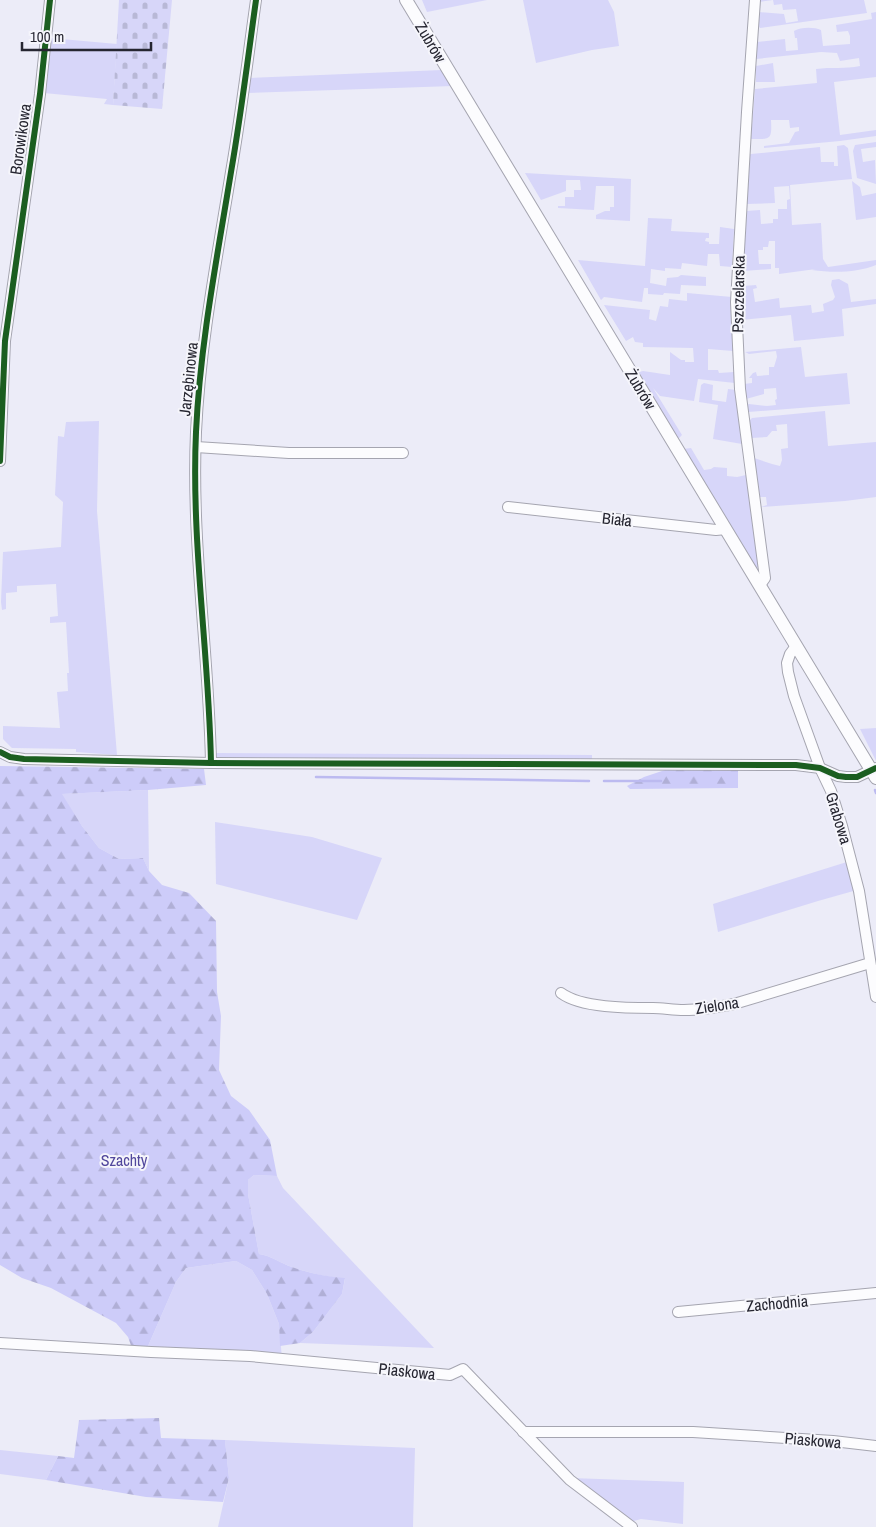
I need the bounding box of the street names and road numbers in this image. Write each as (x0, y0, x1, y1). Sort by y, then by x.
street label: Żubrów (410, 18, 452, 67)
street label: Borowikowa (4, 101, 36, 176)
street label: Pszczelarska (726, 254, 750, 333)
street label: Jarzębinowa (173, 340, 203, 417)
street label: Żubrów (620, 365, 662, 414)
street label: Biała (601, 506, 634, 532)
street label: Grabowa (821, 789, 858, 847)
street label: Zielona (694, 991, 741, 1019)
street label: Zachodnia (745, 1289, 810, 1317)
street label: Piaskowa (378, 1357, 437, 1385)
street label: Piaskowa (784, 1427, 843, 1453)

